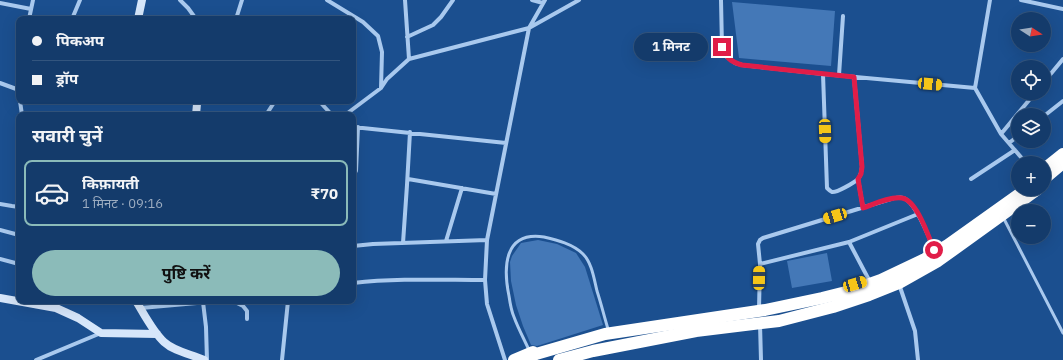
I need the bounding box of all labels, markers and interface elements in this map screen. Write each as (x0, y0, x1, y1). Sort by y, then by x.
north arrow (1011, 12, 1051, 52)
map controls (1011, 12, 1051, 244)
text: पिकअप (56, 31, 104, 50)
callout: 1 मिनट (634, 33, 708, 61)
text: 1 मिनट (652, 38, 690, 55)
route end (713, 38, 731, 56)
button: locate (1011, 60, 1051, 100)
text: ड्रॉप (56, 69, 78, 88)
car (918, 77, 942, 91)
button: layers (1011, 108, 1051, 148)
car (819, 119, 831, 143)
text: सवारी चुनें (32, 124, 102, 147)
button: + (1011, 156, 1051, 196)
text: किफ़ायती (82, 174, 139, 193)
icon: car (34, 175, 70, 211)
text: ₹70 (311, 184, 338, 203)
text: 1 मिनट · 09:16 (82, 195, 163, 212)
button: − (1011, 204, 1051, 244)
car (822, 207, 848, 225)
route start (925, 241, 943, 259)
button: पुष्टि करें (32, 250, 340, 296)
car (753, 266, 765, 290)
car (842, 275, 868, 293)

